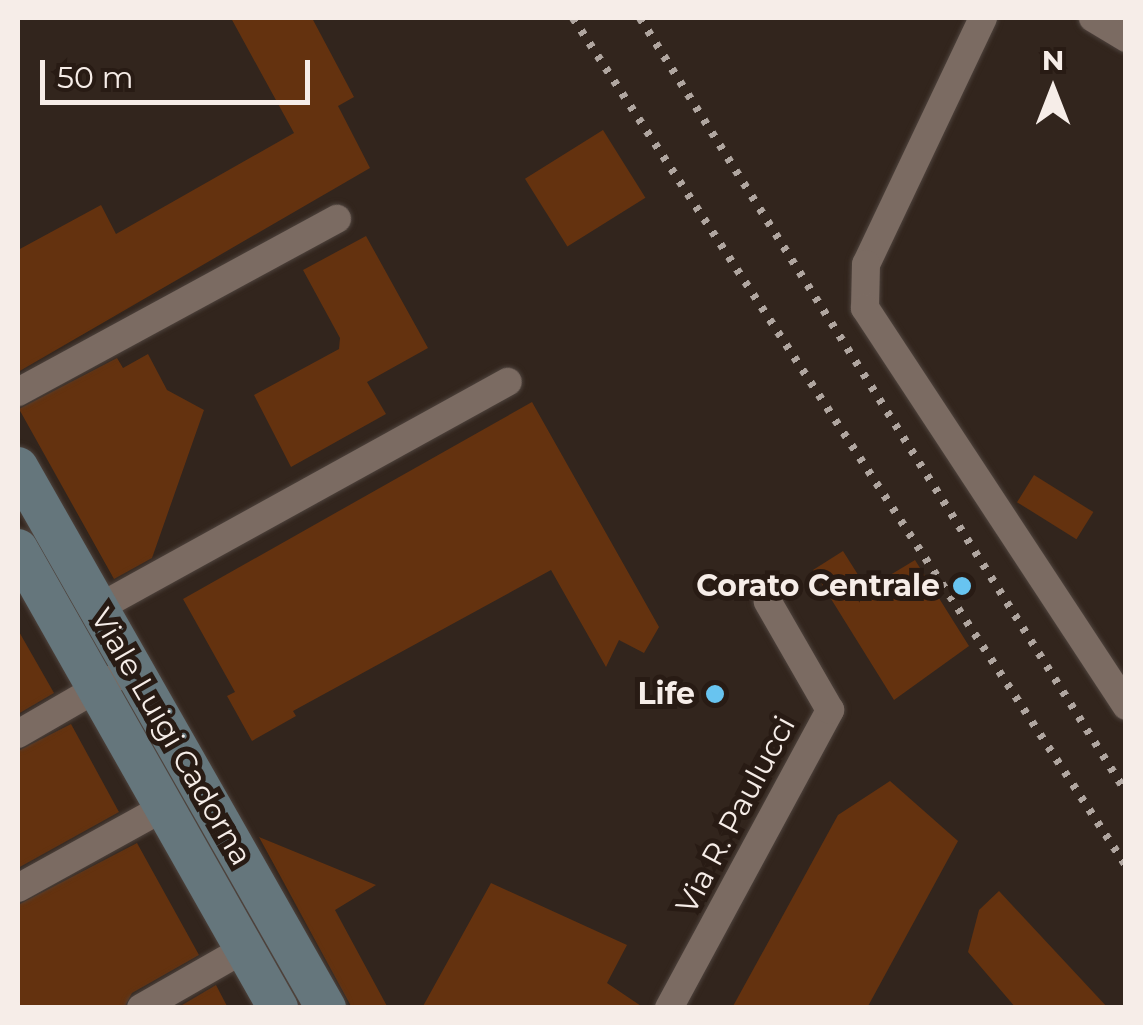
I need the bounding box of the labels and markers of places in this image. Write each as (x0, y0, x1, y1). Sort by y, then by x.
place label: Corato Centrale (696, 568, 940, 604)
marker: Corato Centrale (949, 573, 975, 599)
place label: Life (638, 676, 695, 712)
marker: Life (704, 683, 726, 705)

